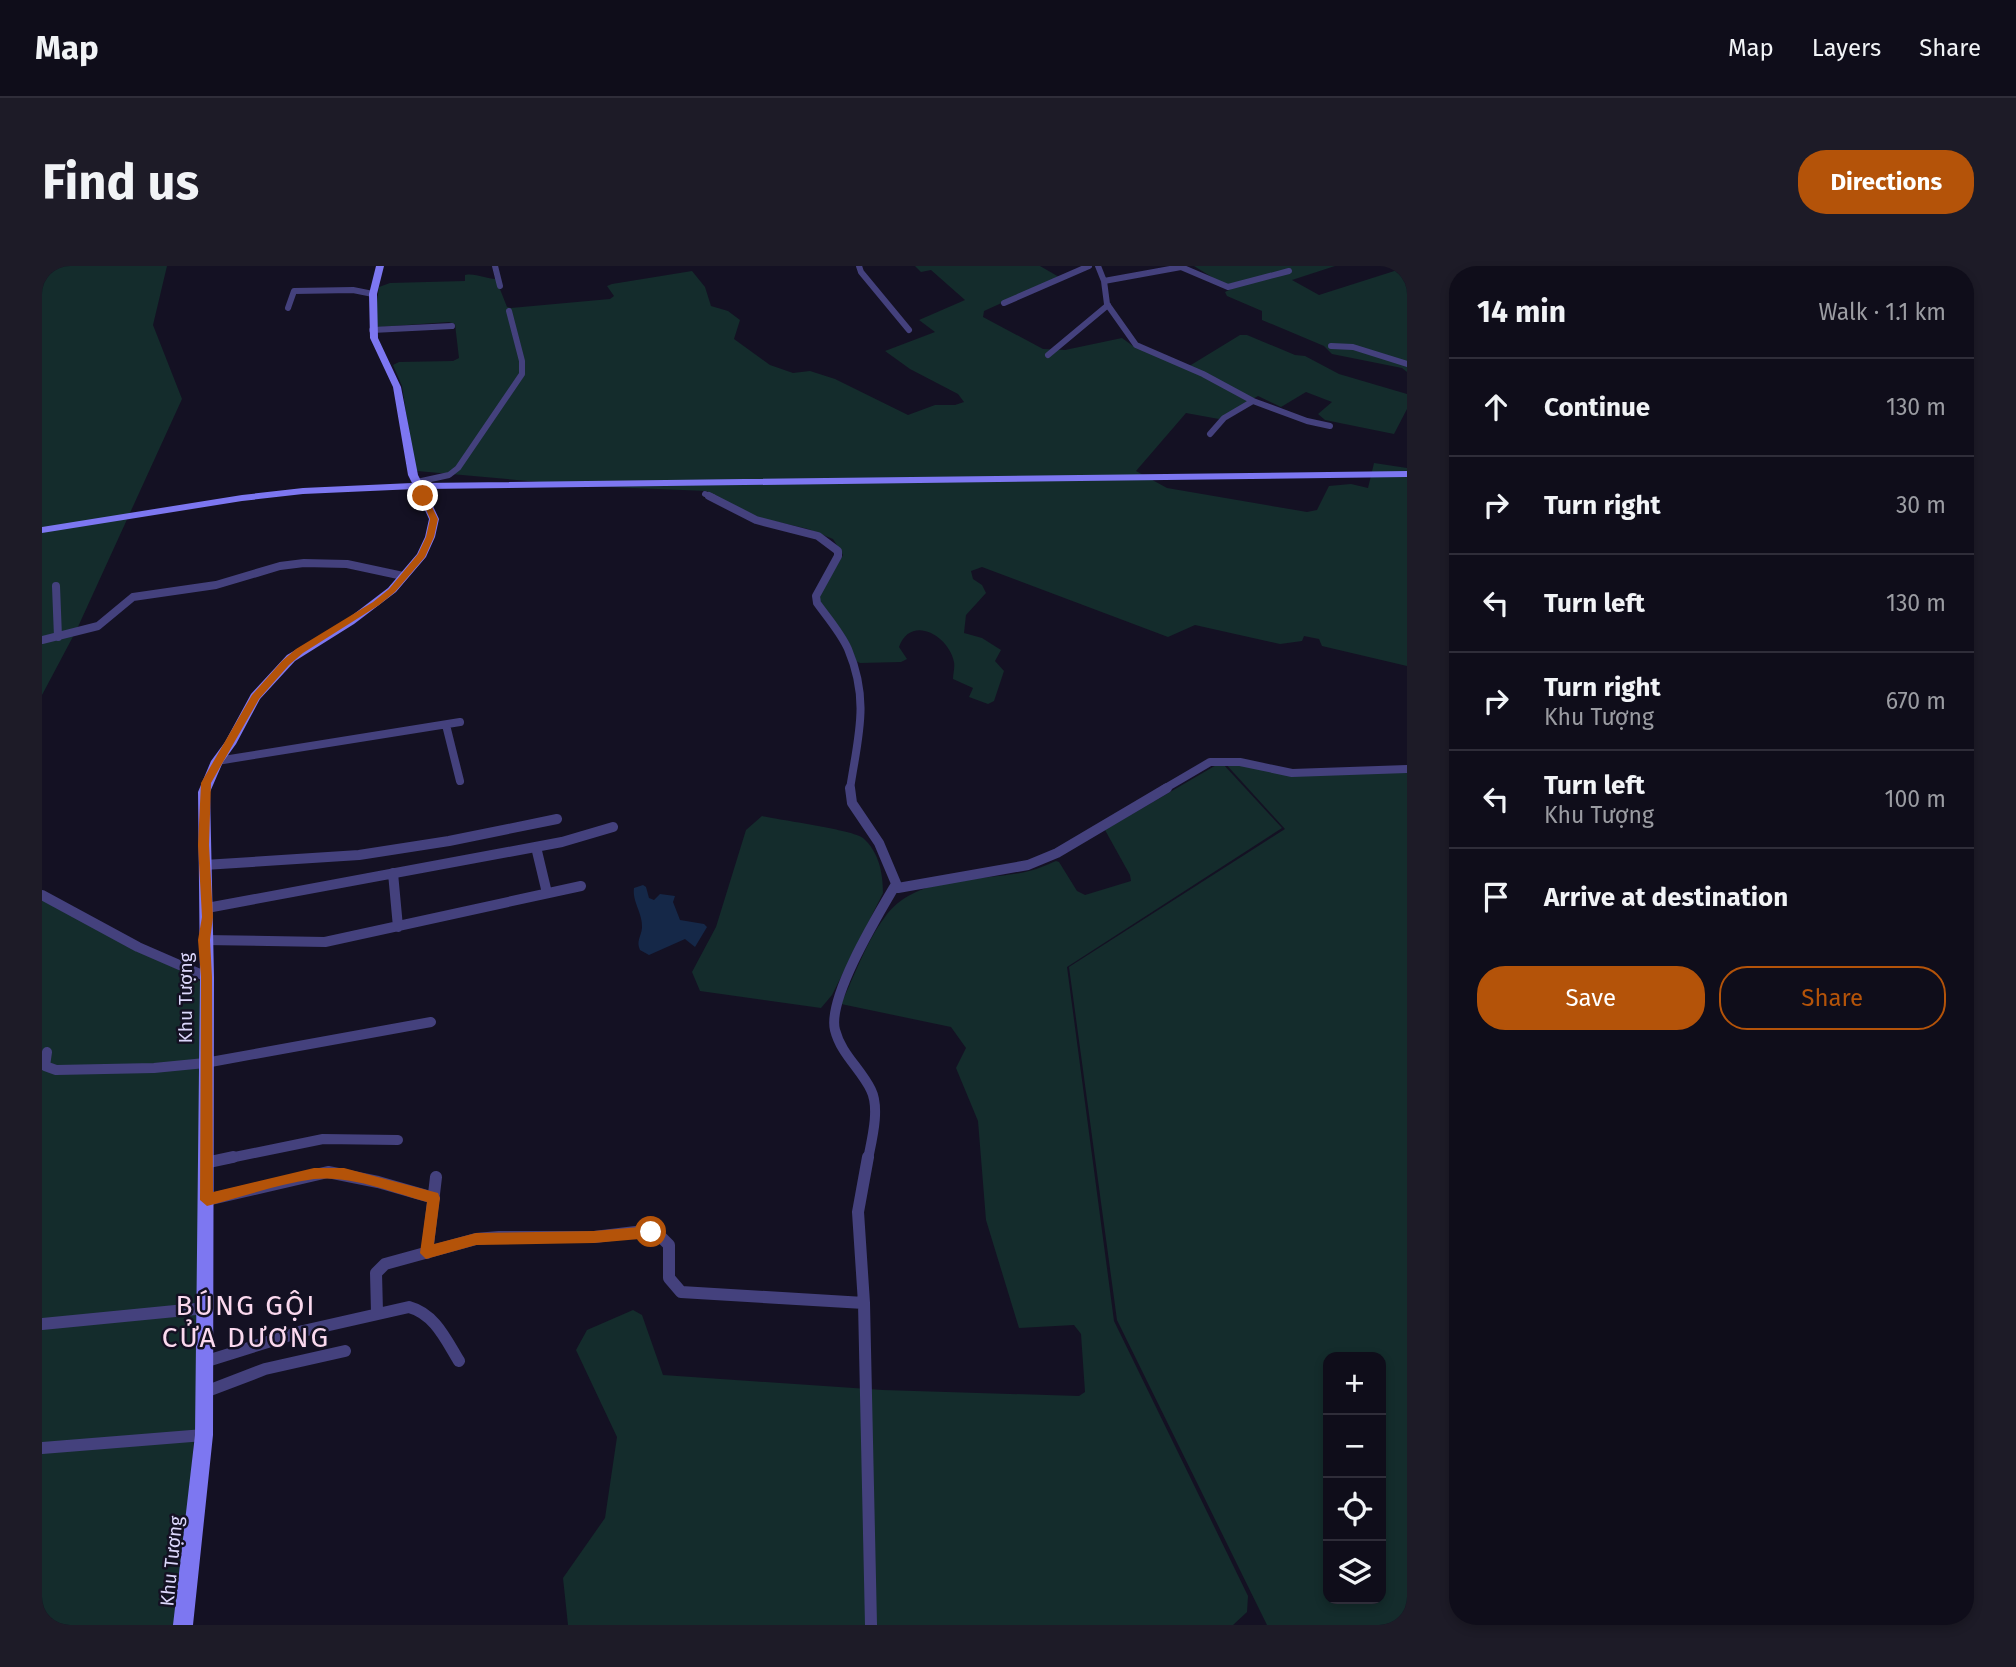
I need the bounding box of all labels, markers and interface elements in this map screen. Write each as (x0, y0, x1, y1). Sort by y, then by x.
text: Map (35, 28, 99, 68)
text: Map (1728, 34, 1774, 62)
text: Layers (1812, 34, 1881, 62)
text: Share (1919, 34, 1981, 62)
button: Directions (1798, 150, 1974, 214)
text: Find us (42, 153, 199, 212)
text: 14 min (1477, 294, 1566, 330)
text: Walk · 1.1 km (1818, 298, 1946, 326)
icon: ahead (1477, 388, 1515, 426)
text: Continue (1544, 392, 1650, 423)
text: 130 m (1886, 393, 1946, 421)
route end (407, 480, 438, 511)
icon: right (1477, 486, 1515, 524)
text: Turn right (1544, 490, 1661, 521)
text: 30 m (1896, 491, 1946, 519)
icon: left (1477, 584, 1515, 622)
text: Turn left (1544, 588, 1645, 619)
text: 130 m (1886, 589, 1946, 617)
text: Turn right (1544, 672, 1661, 703)
icon: right (1477, 682, 1515, 720)
text: 670 m (1886, 687, 1946, 715)
text: Khu Tượng (1544, 703, 1654, 731)
text: Turn left (1544, 770, 1645, 801)
icon: left (1477, 780, 1515, 818)
text: 100 m (1885, 785, 1946, 813)
text: Khu Tượng (1544, 801, 1654, 829)
icon: arrive (1477, 878, 1515, 916)
text: Arrive at destination (1544, 882, 1788, 913)
street label: Khu Tượng (174, 952, 197, 1043)
button: Save (1477, 966, 1705, 1030)
button: Share (1719, 966, 1946, 1030)
route start (635, 1216, 666, 1247)
district label: BÚNG GỘI CỬA DƯƠNG (162, 1289, 330, 1354)
map controls (1323, 1352, 1386, 1604)
button: + (1323, 1352, 1386, 1415)
button: − (1323, 1415, 1386, 1478)
button: locate (1323, 1478, 1386, 1541)
street label: Khu Tượng (155, 1515, 188, 1607)
button: layers (1323, 1541, 1386, 1604)

